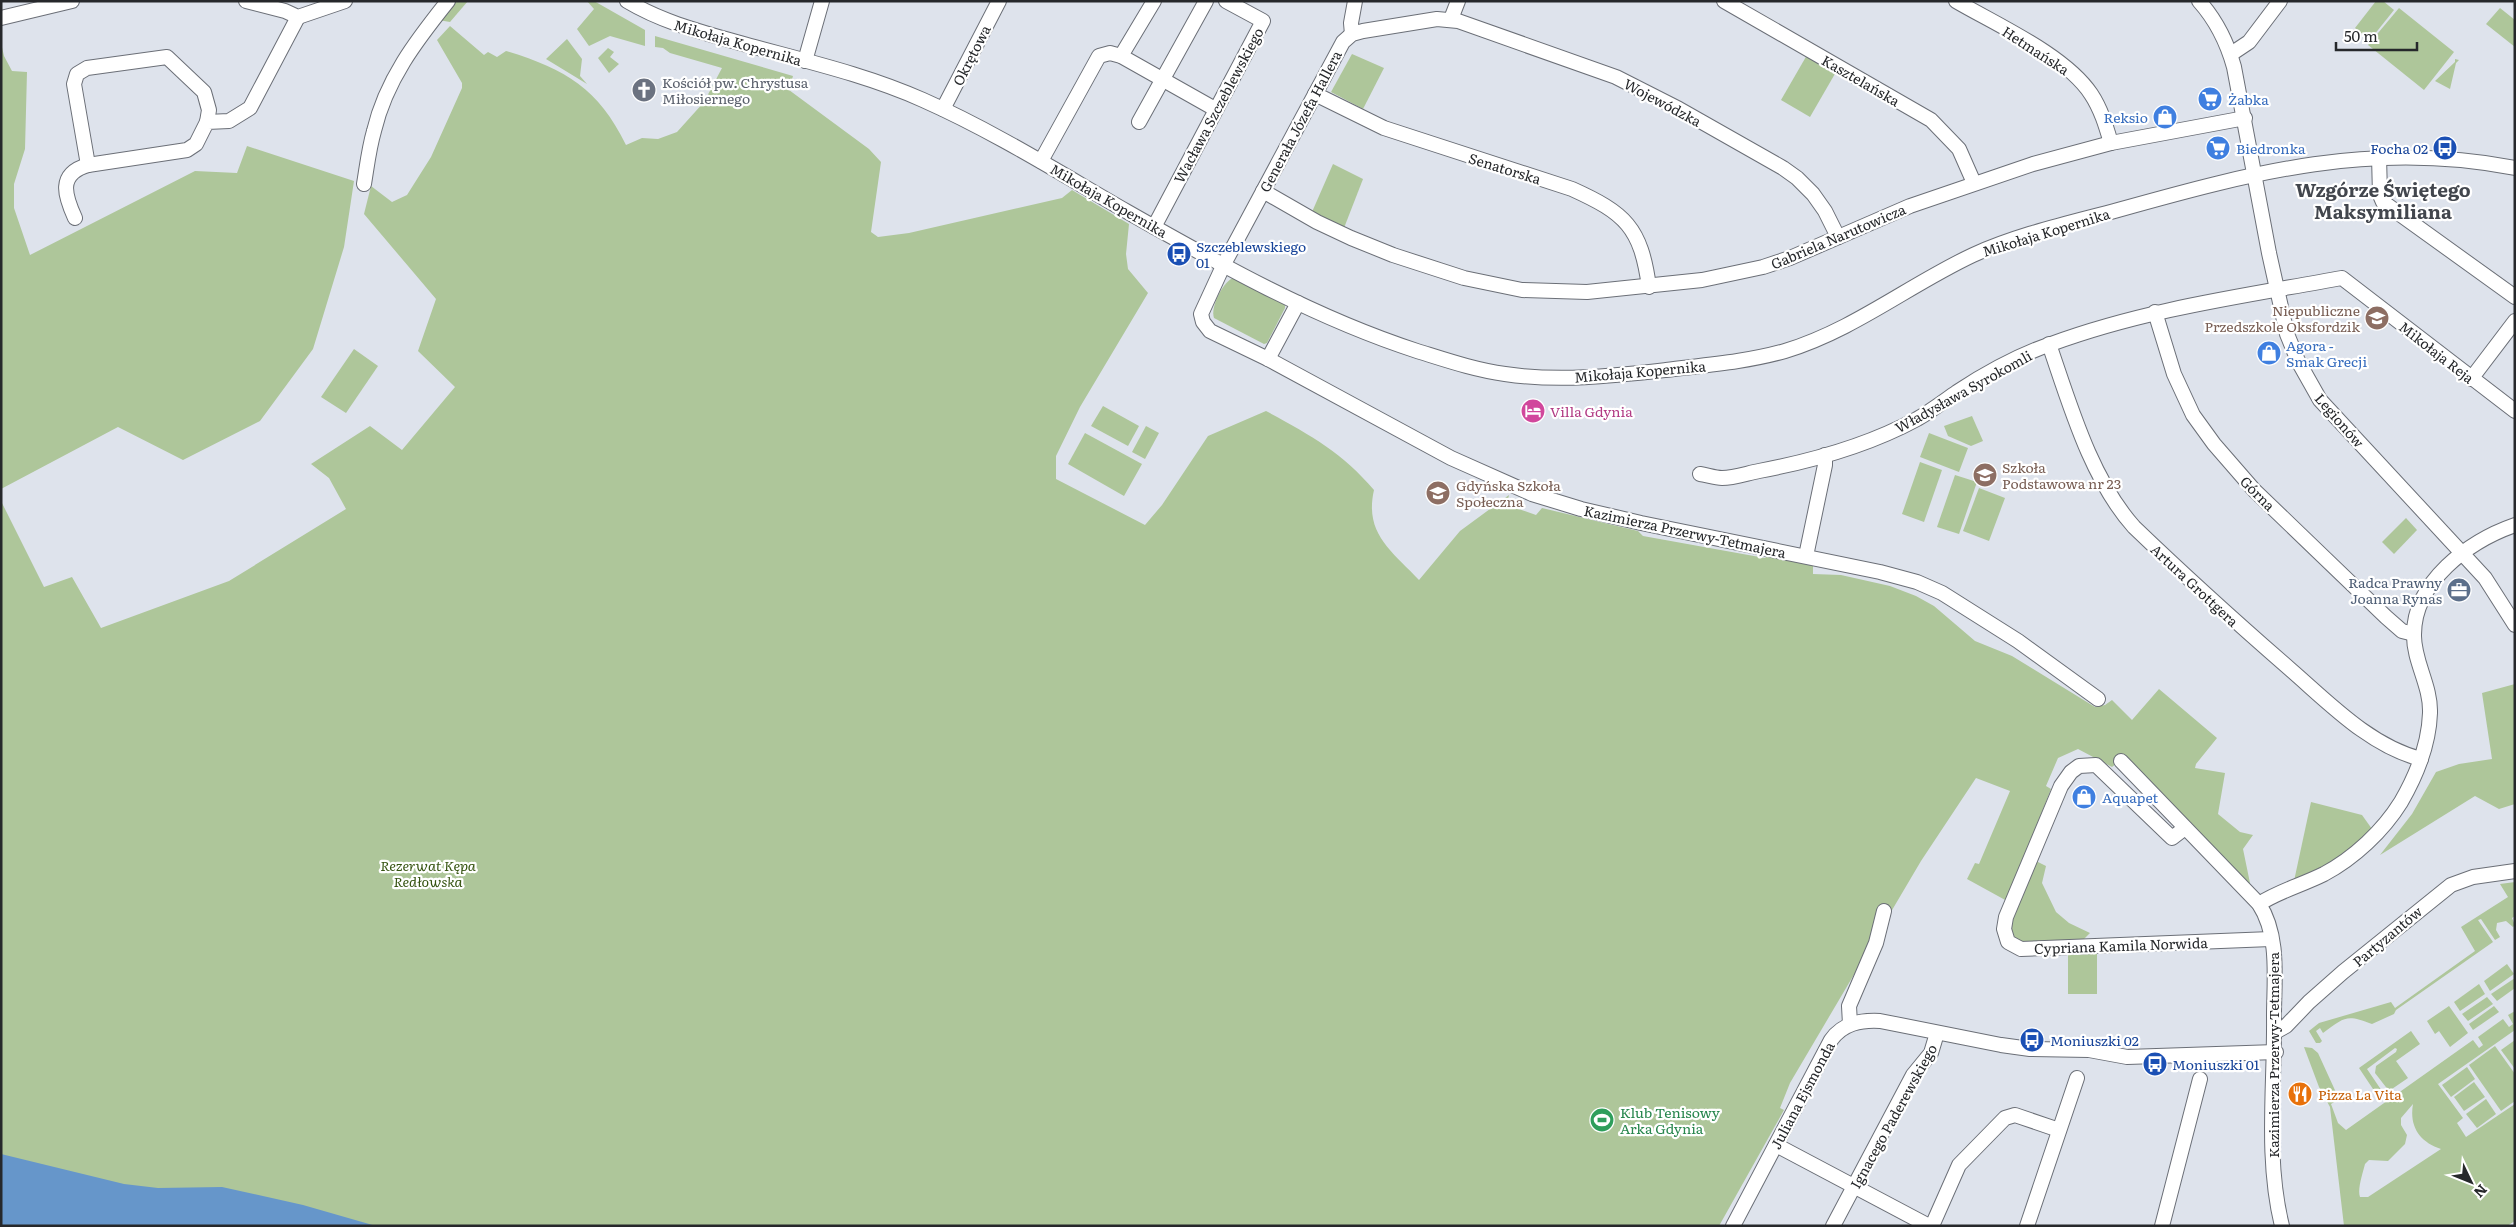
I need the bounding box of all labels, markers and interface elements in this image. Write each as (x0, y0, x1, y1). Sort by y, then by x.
street label: Mikołaja Kopernika (672, 14, 805, 70)
scale bar (2336, 20, 2417, 52)
street label: Okrętowa (947, 21, 995, 89)
street label: Hetmańska (1998, 21, 2074, 79)
street label: Wacława Szczeblewskiego (1168, 24, 1268, 186)
text: 50 m (2344, 24, 2378, 47)
street label: Generała Józefa Hallera (1254, 46, 1346, 195)
street label: Kasztelańska (1818, 50, 1904, 111)
place label: Kościół pw. Chrystusa Miłosiernego (662, 72, 809, 108)
street label: Wojewódzka (1621, 73, 1706, 131)
church icon: Kościół pw. Chrystusa Miłosiernego (631, 77, 657, 103)
supermarket icon: Żabka (2197, 86, 2223, 112)
place label: Żabka (2228, 89, 2269, 109)
shop icon: Reksio (2152, 104, 2178, 130)
place label: Reksio (2103, 107, 2148, 127)
supermarket icon: Biedronka (2205, 135, 2231, 161)
bus stop icon: Focha 02 (2432, 135, 2458, 161)
place label: Biedronka (2236, 138, 2306, 158)
place label: Focha 02 (2370, 138, 2428, 158)
street label: Senatorska (1466, 148, 1544, 189)
street label: Mikołaja Kopernika (1047, 158, 1172, 242)
district label: Wzgórze Świętego Maksymiliana (2295, 175, 2471, 225)
street label: Gabriela Narutowicza (1768, 198, 1909, 273)
street label: Mikołaja Kopernika (1980, 203, 2113, 261)
place label: Szczeblewskiego 01 (1196, 236, 1306, 272)
bus stop icon: Szczeblewskiego 01 (1166, 241, 1192, 267)
place label: Niepubliczne Przedszkole Oksfordzik (2205, 300, 2360, 336)
school or university icon: Niepubliczne Przedszkole Oksfordzik (2364, 305, 2390, 331)
street label: Mikołaja Reja (2395, 316, 2479, 388)
place label: Agora - Smak Grecji (2286, 335, 2367, 371)
shop icon: Agora - Smak Grecji (2256, 340, 2282, 366)
street label: Władysława Syrokomli (1891, 345, 2035, 437)
street label: Mikołaja Kopernika (1573, 355, 1707, 387)
street label: Legionów (2311, 389, 2369, 451)
hotel icon: Villa Gdynia (1520, 398, 1546, 424)
place label: Villa Gdynia (1550, 401, 1633, 421)
place label: Szkoła Podstawowa nr 23 (2002, 457, 2121, 493)
school or university icon: Szkoła Podstawowa nr 23 (1972, 462, 1998, 488)
street label: Górna (2236, 471, 2280, 515)
place label: Gdyńska Szkoła Społeczna (1456, 475, 1561, 511)
school or university icon: Gdyńska Szkoła Społeczna (1425, 480, 1451, 506)
street label: Kazimierza Przerwy-Tetmajera (1582, 500, 1788, 562)
street label: Artura Grottgera (2147, 539, 2244, 631)
place label: Radca Prawny Joanna Rynas (2348, 572, 2443, 608)
office icon: Radca Prawny Joanna Rynas (2446, 577, 2472, 603)
shop icon: Aquapet (2071, 784, 2097, 810)
place label: Aquapet (2102, 787, 2158, 807)
park label: Rezerwat Kępa Redłowska (380, 855, 476, 891)
street label: Partyzantów (2348, 901, 2426, 971)
street label: Cypriana Kamila Norwida (2034, 932, 2209, 958)
street label: Kazimierza Przerwy-Tetmajera (2263, 951, 2283, 1158)
bus stop icon: Moniuszki 02 (2019, 1027, 2045, 1053)
place label: Moniuszki 02 (2050, 1030, 2139, 1050)
street label: Juliana Ejsmonda (1765, 1037, 1839, 1152)
street label: Ignacego Paderewskiego (1845, 1040, 1941, 1192)
bus stop icon: Moniuszki 01 (2142, 1051, 2168, 1077)
place label: Moniuszki 01 (2172, 1054, 2260, 1074)
restaurant icon: Pizza La Vita (2287, 1081, 2313, 1107)
place label: Pizza La Vita (2318, 1084, 2402, 1104)
place label: Klub Tenisowy Arka Gdynia (1620, 1102, 1721, 1138)
sports icon: Klub Tenisowy Arka Gdynia (1589, 1107, 1615, 1133)
north arrow (2446, 1157, 2496, 1207)
text: N (2470, 1180, 2493, 1203)

